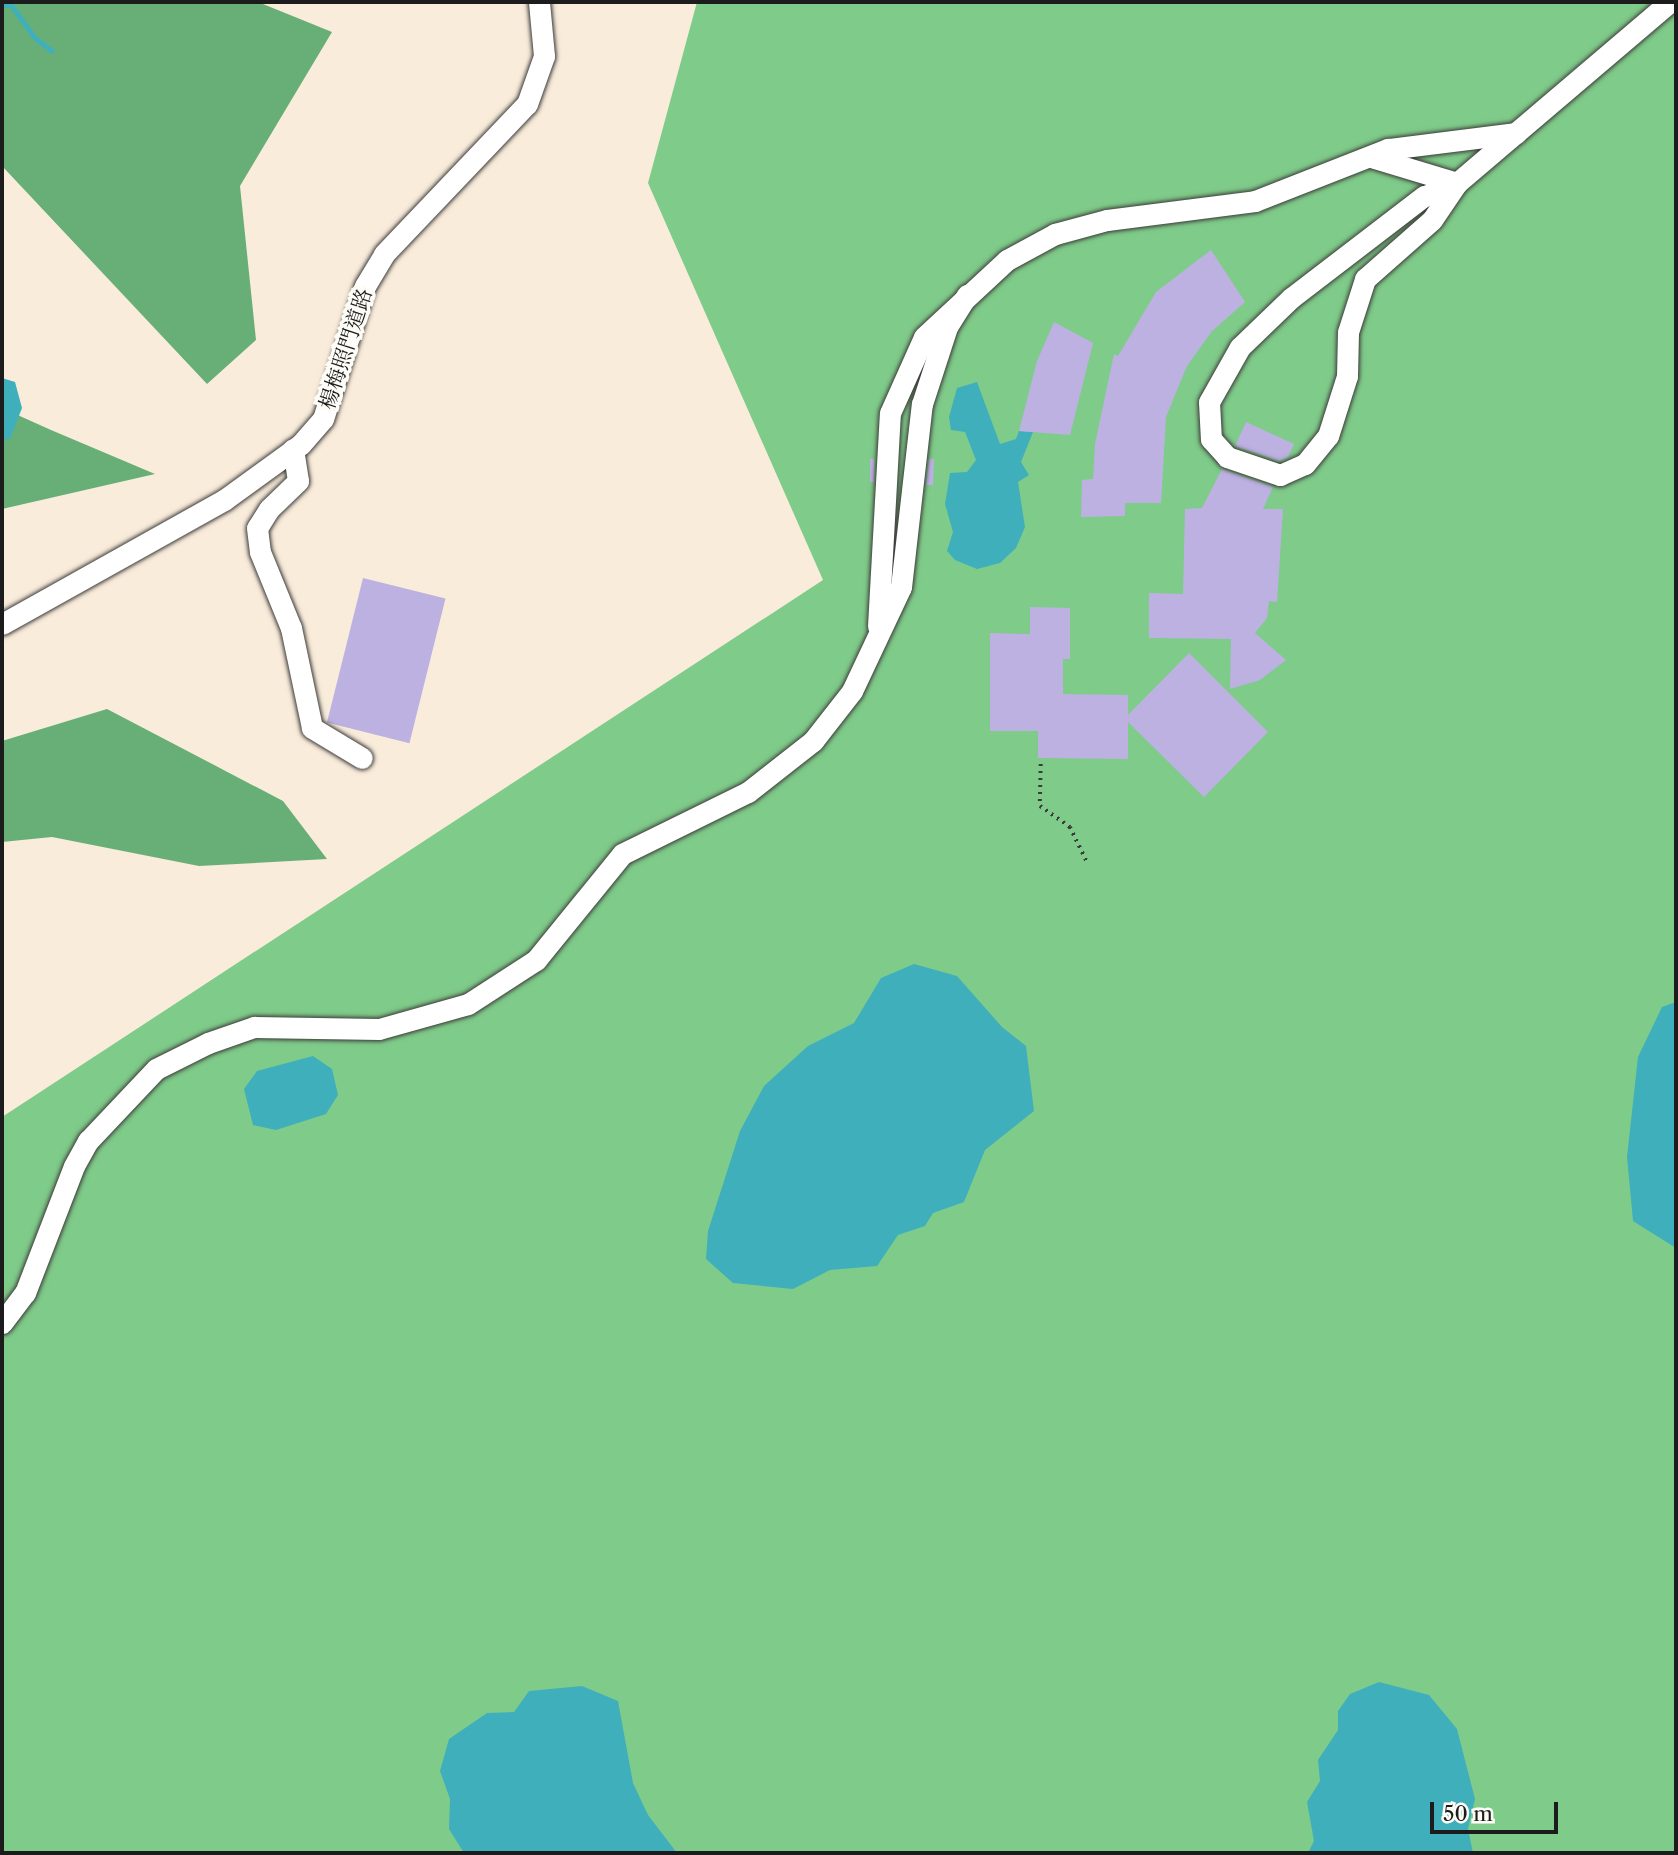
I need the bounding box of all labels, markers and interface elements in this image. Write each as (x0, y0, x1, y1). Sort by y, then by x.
street label: 楊梅照門道路 (315, 285, 377, 413)
scale bar (1433, 1788, 1561, 1832)
text: 50 m (1443, 1801, 1493, 1826)

